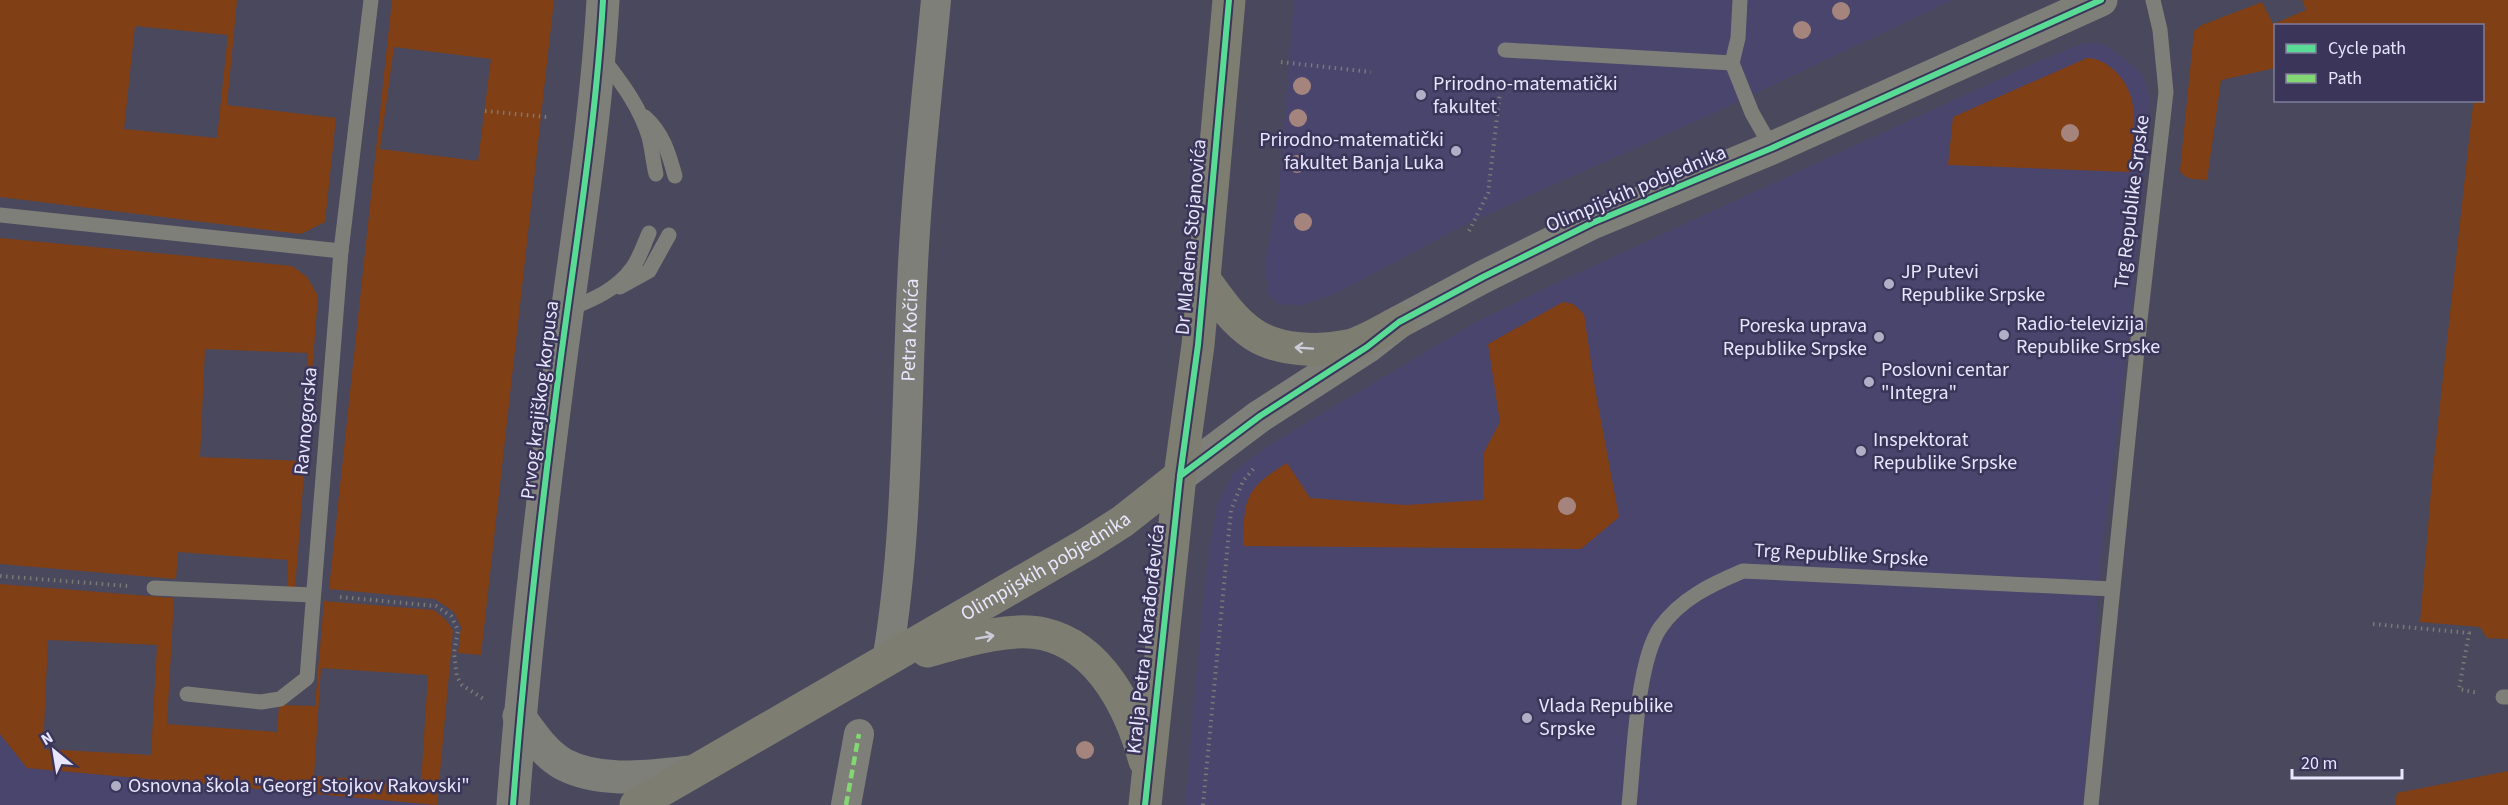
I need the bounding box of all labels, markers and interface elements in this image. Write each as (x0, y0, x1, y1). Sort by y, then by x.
legend (2274, 24, 2484, 102)
text: Cycle path (2328, 36, 2406, 61)
text: Path (2328, 66, 2362, 91)
place label: Prirodno-matematički fakultet (1433, 70, 1618, 121)
marker: Prirodno-matematički fakultet (1414, 88, 1428, 102)
street label: Trg Republike Srpske (2107, 113, 2157, 290)
place label: Prirodno-matematički fakultet Banja Luka (1259, 126, 1444, 177)
street label: Dr Mladena Stojanovića (1168, 138, 1214, 336)
street label: Olimpijskih pobjednika (1541, 138, 1731, 240)
marker: Prirodno-matematički fakultet Banja Luka (1449, 144, 1463, 158)
place label: JP Putevi Republike Srpske (1901, 258, 2045, 309)
marker: JP Putevi Republike Srpske (1882, 277, 1896, 291)
street label: Petra Kočića (894, 278, 926, 382)
street label: Prvog krajiškog korpusa (514, 299, 566, 501)
place label: Radio-televizija Republike Srpske (2016, 310, 2160, 361)
place label: Poreska uprava Republike Srpske (1723, 312, 1867, 363)
marker: Radio-televizija Republike Srpske (1997, 328, 2011, 342)
marker: Poreska uprava Republike Srpske (1872, 330, 1886, 344)
one-way arrow (1294, 342, 1314, 353)
place label: Poslovni centar "Integra" (1881, 356, 2009, 407)
street label: Ravnogorska (287, 366, 325, 476)
marker: Poslovni centar "Integra" (1862, 375, 1876, 389)
place label: Inspektorat Republike Srpske (1873, 426, 2017, 477)
marker: Inspektorat Republike Srpske (1854, 444, 1868, 458)
street label: Olimpijskih pobjednika (955, 506, 1137, 628)
street label: Kralja Petra I Karađorđevića (1120, 523, 1172, 755)
street label: Trg Republike Srpske (1753, 536, 1929, 574)
one-way arrow (974, 631, 994, 642)
place label: Vlada Republike Srpske (1539, 692, 1673, 743)
marker: Vlada Republike Srpske (1520, 711, 1534, 725)
north arrow (24, 721, 84, 781)
text: N (37, 727, 57, 751)
scale bar (2292, 742, 2402, 780)
text: 20 m (2301, 751, 2337, 776)
place label: Osnovna škola "Georgi Stojkov Rakovski" (128, 772, 470, 800)
marker: Osnovna škola "Georgi Stojkov Rakovski" (109, 779, 123, 793)

